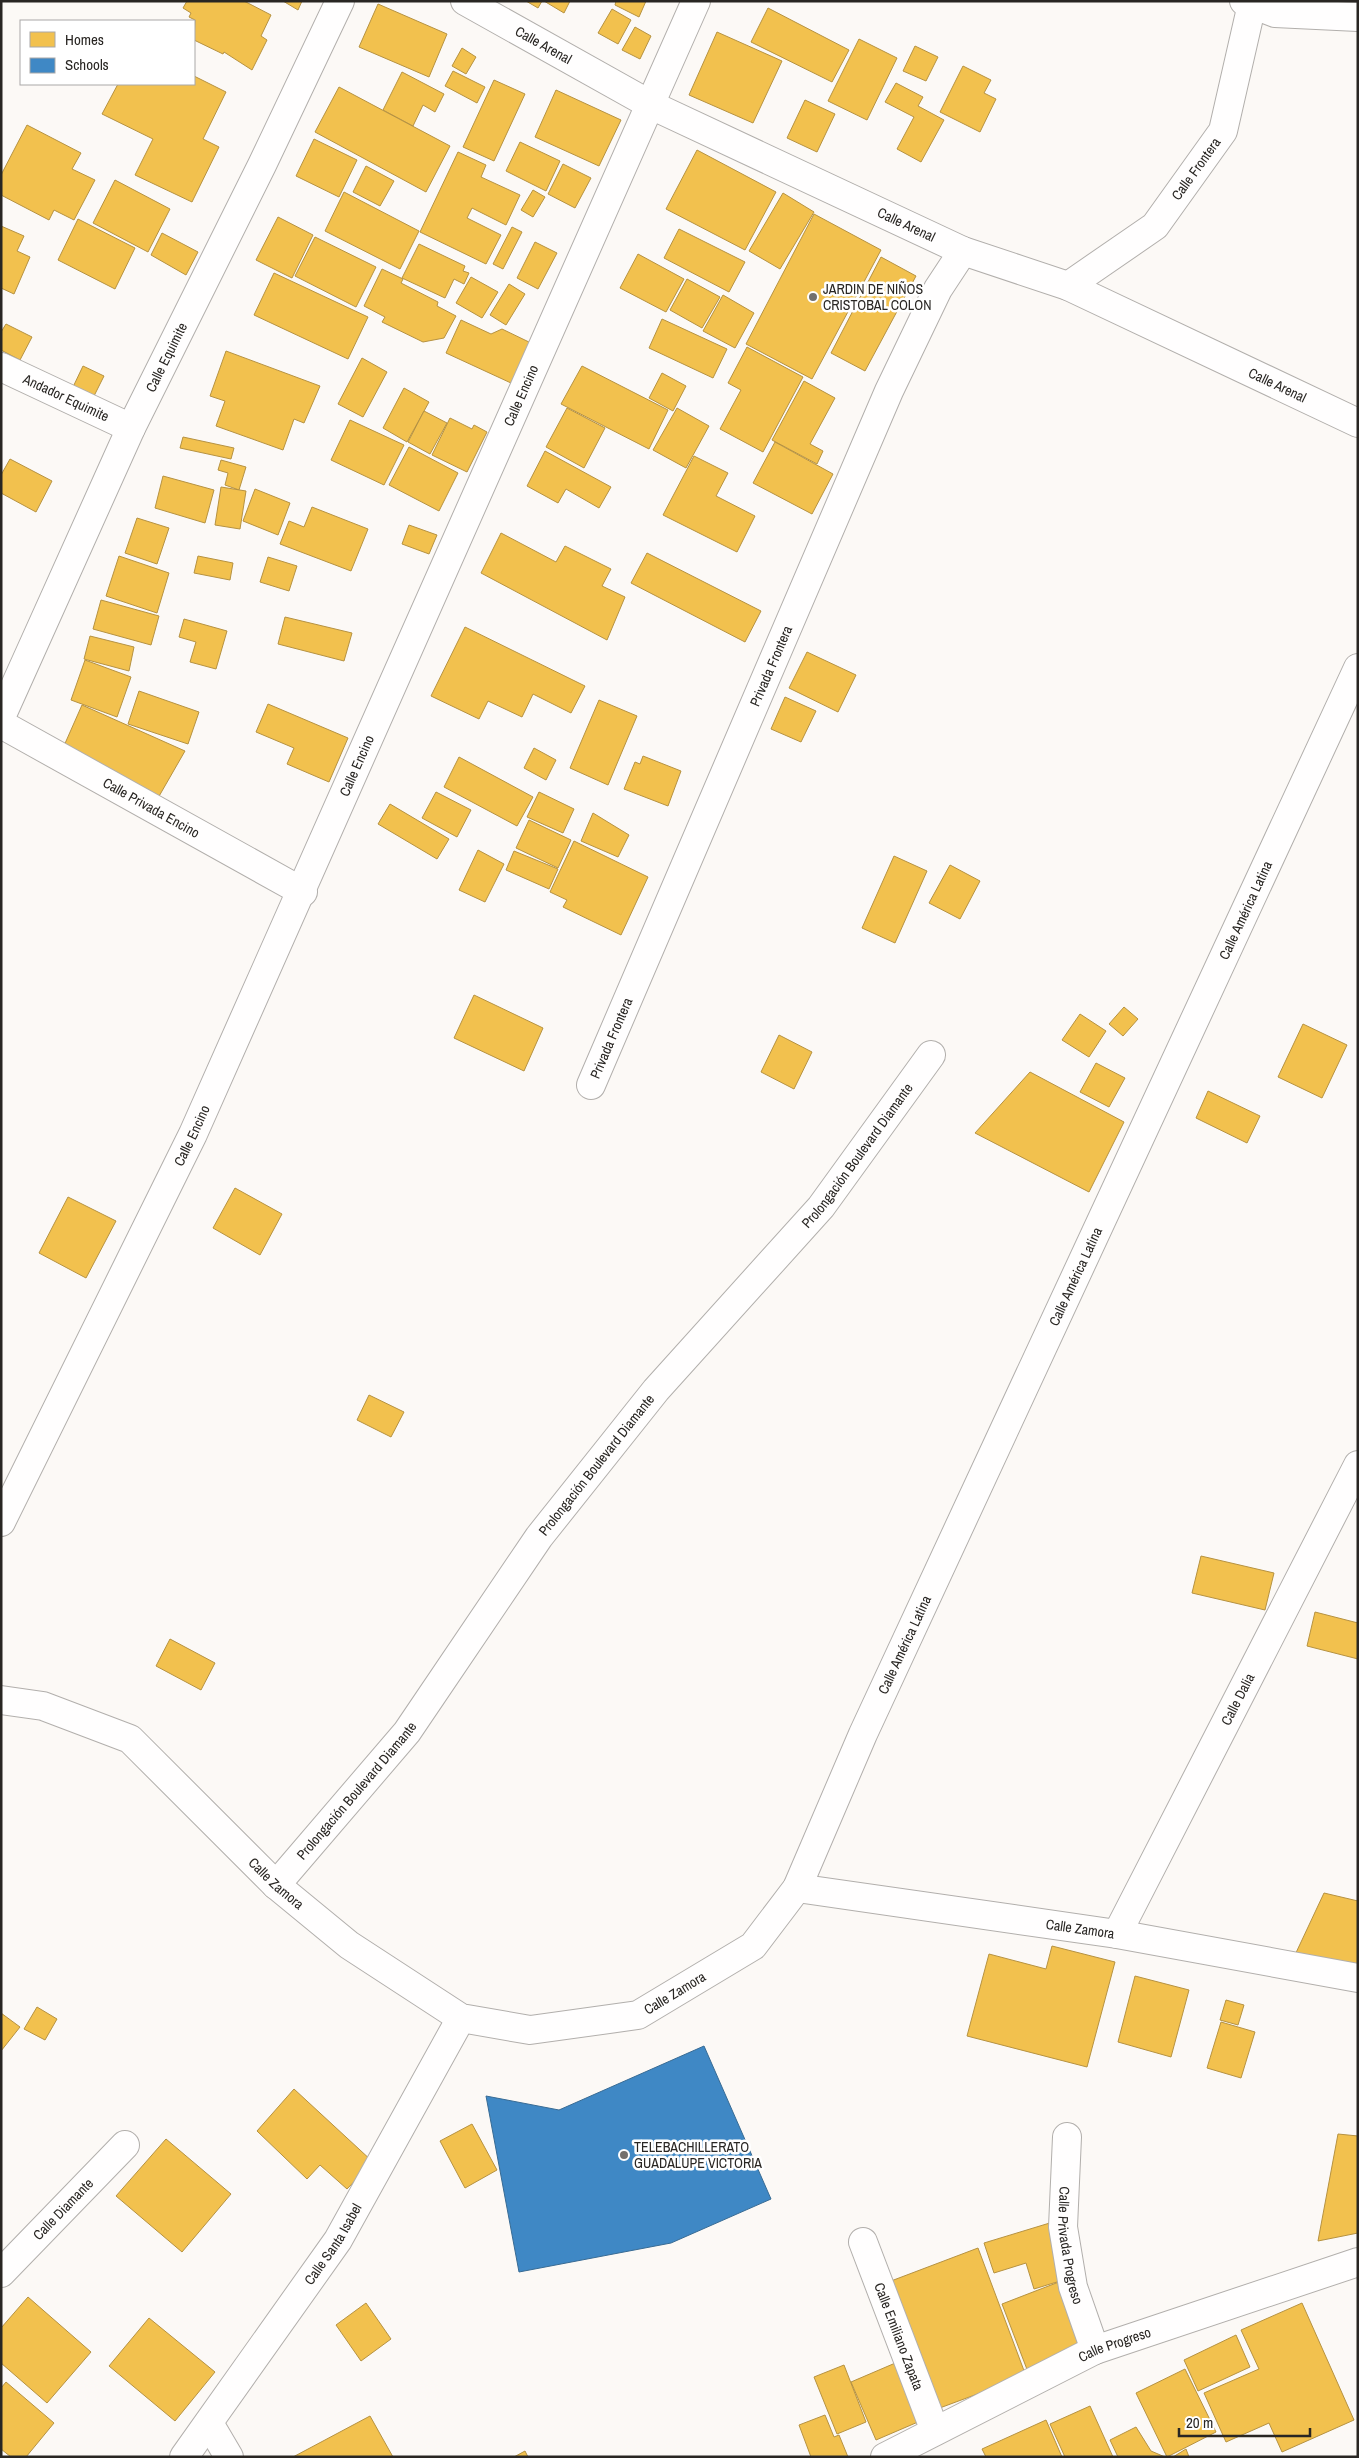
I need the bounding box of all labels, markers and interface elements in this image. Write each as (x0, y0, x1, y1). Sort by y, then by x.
legend (20, 20, 195, 85)
street label: Calle Arenal (512, 22, 575, 68)
text: Homes (65, 29, 104, 50)
text: Schools (65, 54, 109, 75)
street label: Calle Frontera (1167, 133, 1225, 204)
street label: Calle Arenal (874, 203, 938, 246)
place label: JARDIN DE NIÑOS CRISTOBAL COLON (823, 280, 931, 314)
marker: JARDIN DE NIÑOS CRISTOBAL COLON (807, 291, 819, 303)
street label: Calle Equimite (141, 319, 191, 395)
street label: Calle Encino (499, 362, 542, 429)
street label: Calle Arenal (1246, 364, 1309, 406)
street label: Andador Equimite (20, 369, 112, 425)
street label: Privada Frontera (746, 622, 796, 709)
street label: Calle Encino (335, 732, 378, 799)
street label: Calle Privada Encino (100, 773, 203, 842)
street label: Calle América Latina (1215, 857, 1276, 962)
street label: Privada Frontera (586, 994, 637, 1081)
street label: Prolongación Boulevard Diamante (798, 1080, 917, 1232)
street label: Calle Encino (170, 1102, 214, 1169)
street label: Calle América Latina (1045, 1224, 1106, 1329)
street label: Prolongación Boulevard Diamante (535, 1391, 658, 1539)
street label: Calle América Latina (874, 1592, 935, 1697)
street label: Calle Dalia (1217, 1670, 1259, 1728)
street label: Prolongación Boulevard Diamante (293, 1718, 420, 1863)
street label: Calle Zamora (245, 1854, 308, 1914)
street label: Calle Zamora (1045, 1915, 1116, 1943)
street label: Calle Zamora (640, 1967, 709, 2018)
place label: TELEBACHILLERATO GUADALUPE VICTORIA (634, 2138, 762, 2172)
marker: TELEBACHILLERATO GUADALUPE VICTORIA (618, 2149, 630, 2161)
street label: Calle Diamante (29, 2174, 97, 2244)
street label: Calle Privada Progreso (1054, 2186, 1087, 2307)
street label: Calle Santa Isabel (300, 2200, 366, 2288)
street label: Calle Emiliano Zapata (870, 2280, 928, 2393)
street label: Calle Progreso (1075, 2323, 1153, 2366)
scale bar (1179, 2406, 1310, 2438)
text: 20 m (1186, 2412, 1213, 2433)

